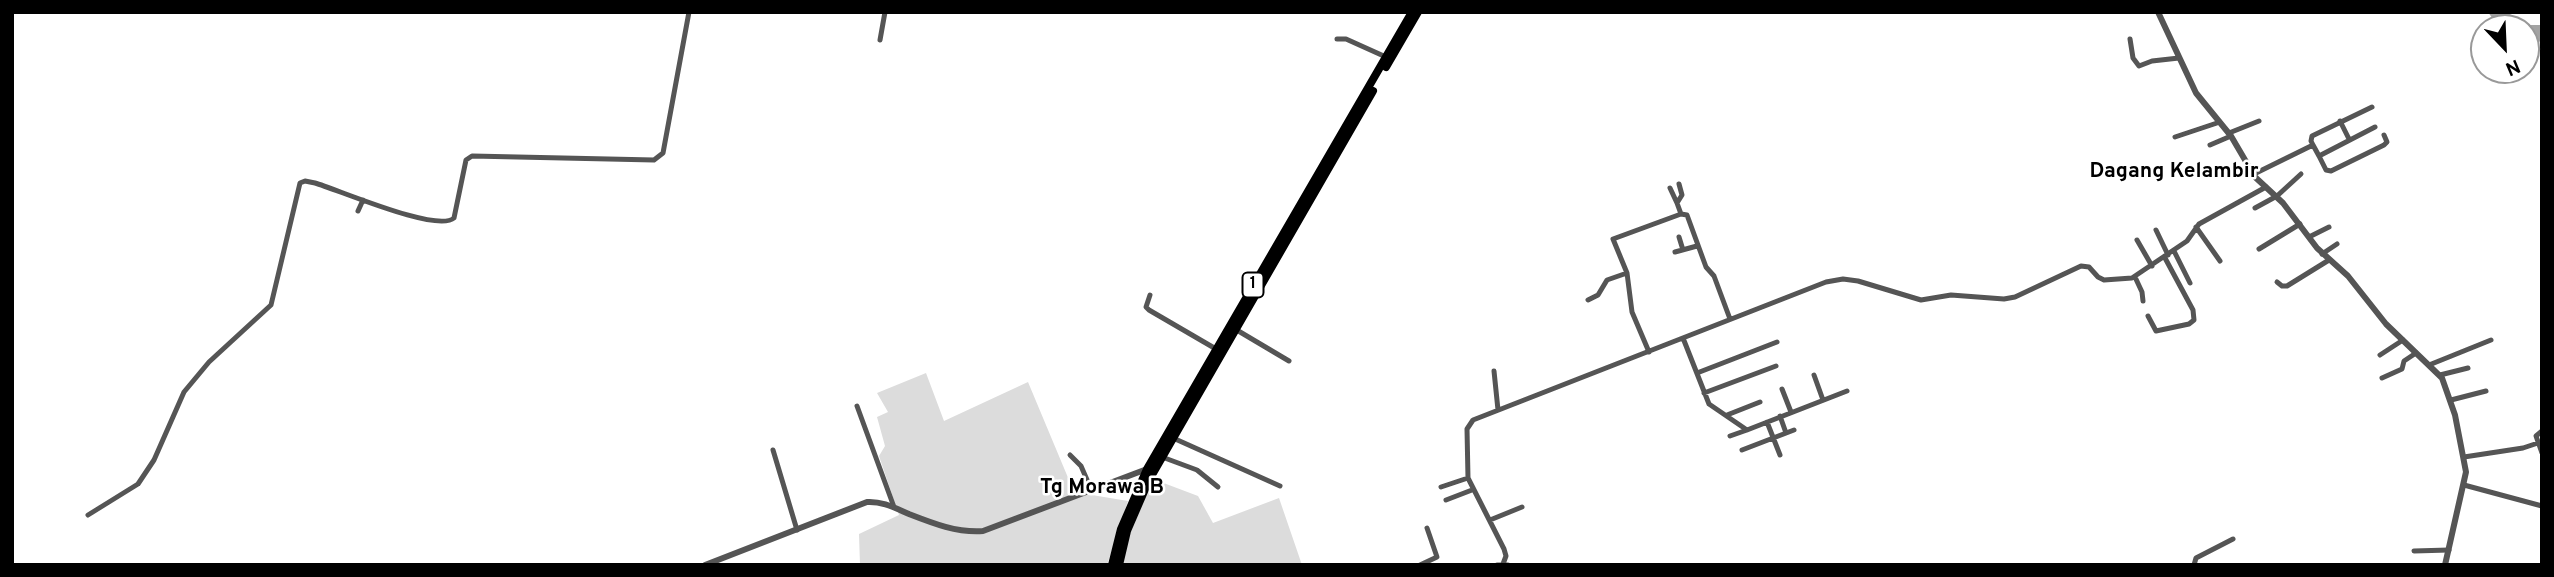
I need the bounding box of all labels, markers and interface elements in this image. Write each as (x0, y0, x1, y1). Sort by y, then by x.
north arrow (2470, 14, 2540, 84)
text: N (2501, 53, 2523, 80)
district label: Dagang Kelambir (2089, 160, 2259, 186)
road number: 1 (1242, 272, 1264, 298)
district label: Tg Morawa B (1040, 476, 1164, 502)

